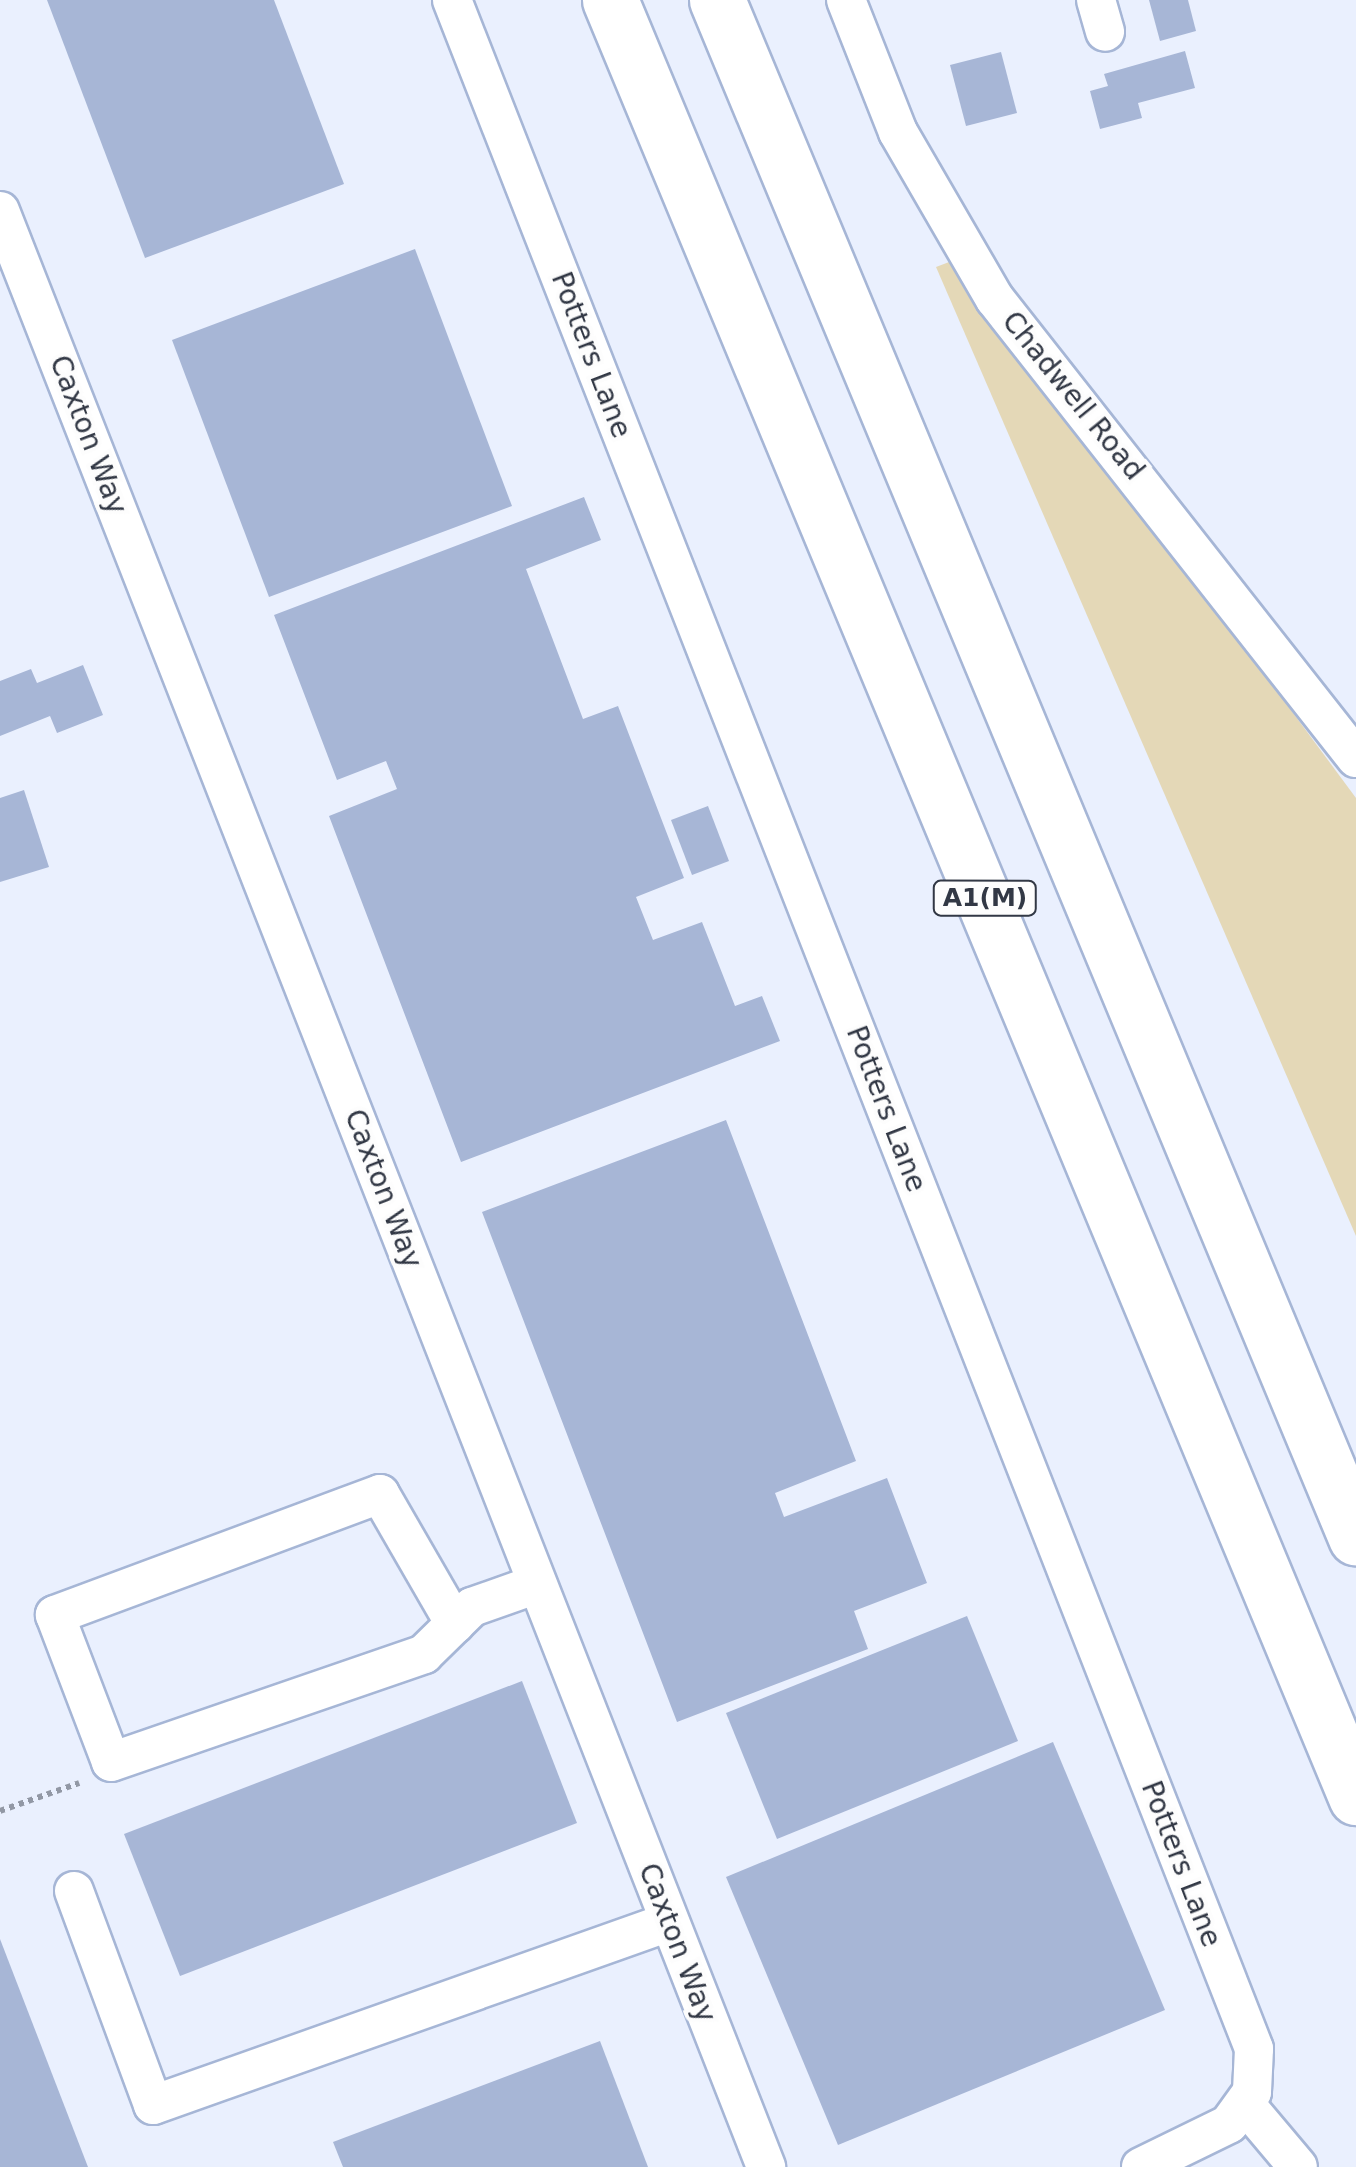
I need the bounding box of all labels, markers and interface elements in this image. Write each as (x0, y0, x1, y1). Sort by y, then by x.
street label: Potters Lane (544, 267, 638, 443)
street label: Chadwell Road (995, 305, 1151, 487)
street label: Caxton Way (42, 351, 134, 519)
road number: A1(M) (932, 878, 1038, 918)
street label: Potters Lane (839, 1021, 933, 1197)
street label: Caxton Way (337, 1105, 429, 1273)
street label: Potters Lane (1134, 1776, 1228, 1952)
street label: Caxton Way (631, 1859, 723, 2027)

